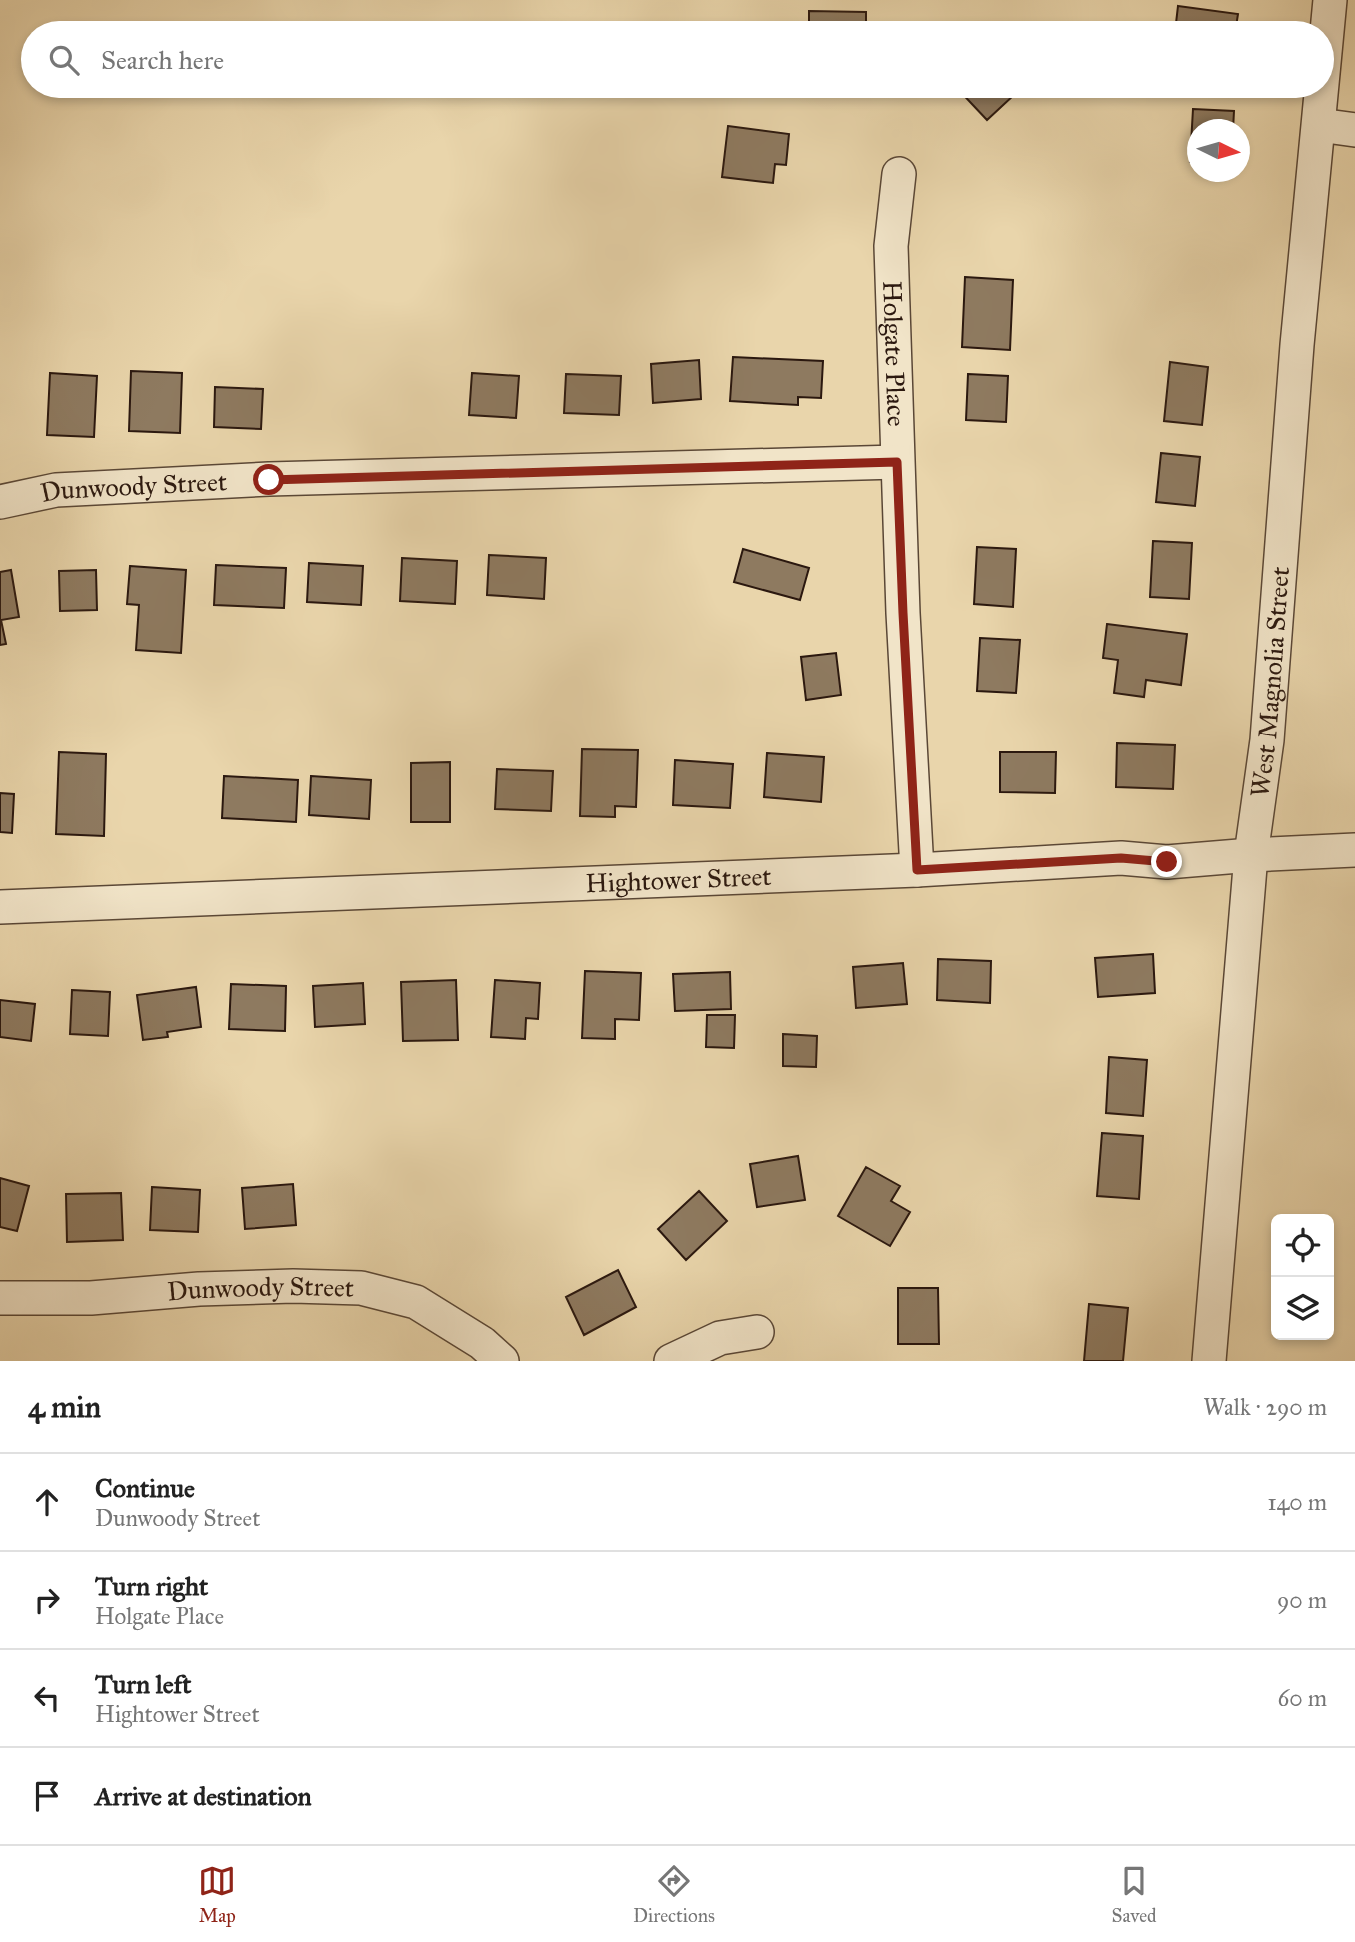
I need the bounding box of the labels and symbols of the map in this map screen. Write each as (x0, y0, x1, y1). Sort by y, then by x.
north arrow (1187, 119, 1250, 182)
street label: Holgate Place (876, 280, 913, 427)
route start (253, 464, 284, 495)
street label: Dunwoody Street (37, 465, 228, 509)
street label: West Magnolia Street (1243, 565, 1296, 799)
route end (1151, 846, 1182, 877)
street label: Hightower Street (585, 860, 772, 899)
street label: Dunwoody Street (166, 1270, 355, 1308)

